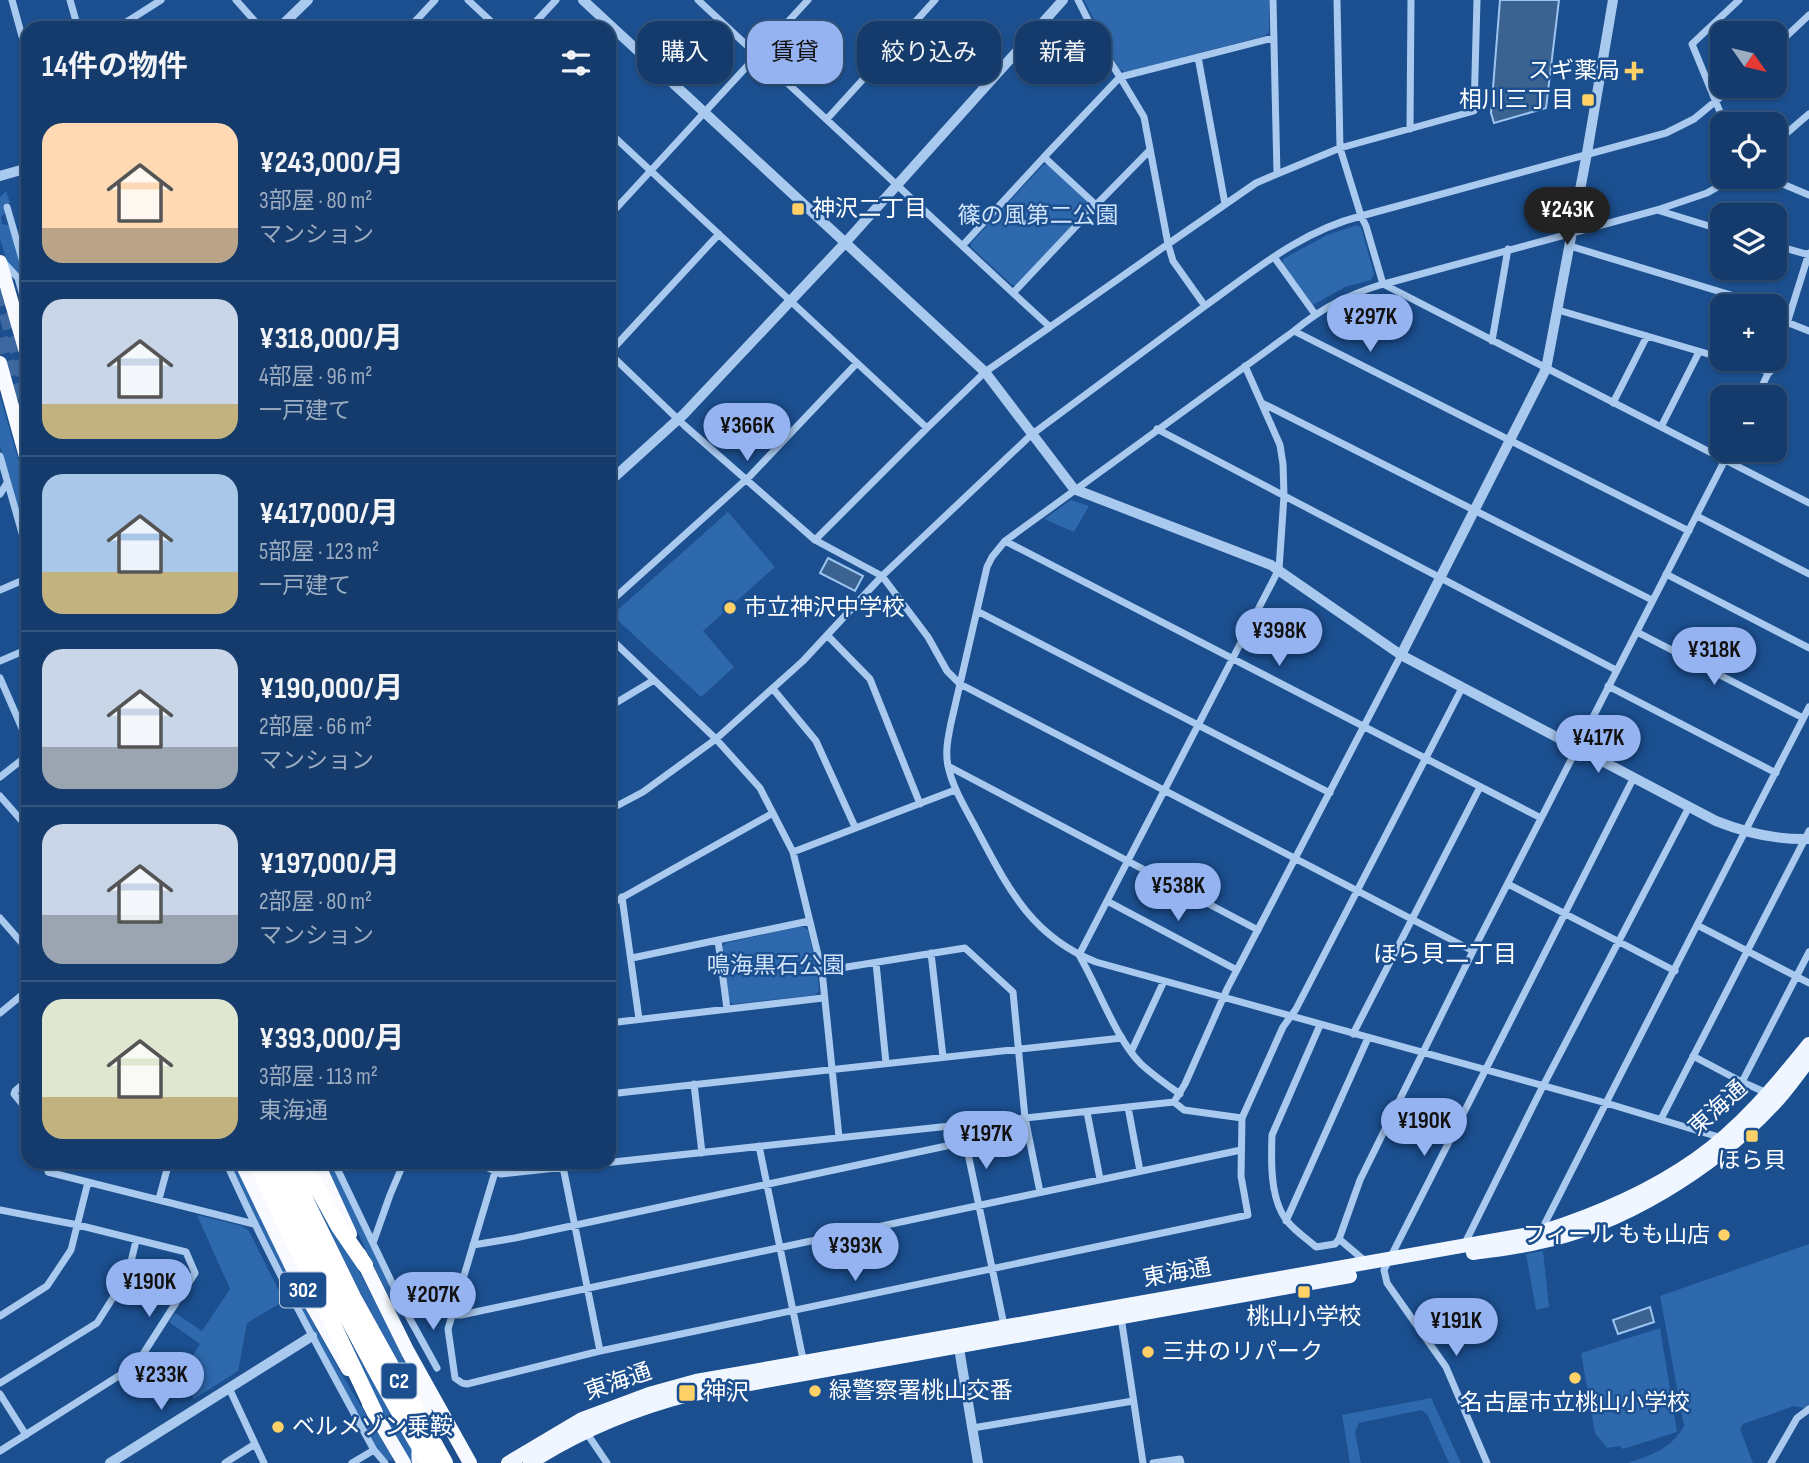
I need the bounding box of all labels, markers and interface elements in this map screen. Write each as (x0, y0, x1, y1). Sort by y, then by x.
chip: 購入 (637, 21, 733, 84)
chip: 賃貸 (747, 21, 843, 84)
chip: 絞り込み (857, 21, 1001, 84)
chip: 新着 (1015, 21, 1111, 84)
north arrow (1710, 21, 1787, 98)
map controls (1710, 21, 1787, 462)
icon: filters (557, 44, 595, 82)
text: 14件の物件 (42, 49, 188, 85)
place label: スギ薬局 (1528, 57, 1620, 85)
marker: スギ薬局 (1626, 63, 1642, 79)
place label: 相川三丁目 (1459, 86, 1574, 114)
marker: 相川三丁目 (1580, 92, 1596, 108)
button: locate (1710, 112, 1787, 189)
text: ¥243,000/月 (259, 145, 404, 181)
icon: home (98, 151, 182, 235)
text: 3部屋 · 80 m² (259, 187, 372, 215)
pin: ¥243K (1518, 188, 1616, 247)
place label: 神沢二丁目 (812, 195, 927, 223)
text: ¥243K (1540, 196, 1594, 224)
marker: 神沢二丁目 (790, 201, 806, 217)
park label: 篠の風第二公園 (958, 202, 1119, 230)
button: layers (1710, 203, 1787, 280)
text: マンション (259, 221, 374, 249)
pin: ¥297K (1321, 294, 1419, 354)
button: + (1710, 294, 1787, 371)
text: ¥297K (1343, 303, 1397, 331)
text: ¥318,000/月 (259, 321, 403, 357)
icon: home (98, 327, 182, 411)
text: 4部屋 · 96 m² (259, 363, 372, 391)
button: − (1710, 385, 1787, 462)
text: 一戸建て (259, 397, 351, 425)
pin: ¥366K (698, 404, 796, 463)
text: ¥366K (719, 412, 775, 440)
text: ¥417,000/月 (259, 496, 399, 532)
icon: home (98, 502, 182, 586)
text: 5部屋 · 123 m² (259, 538, 379, 566)
text: 一戸建て (259, 572, 351, 600)
place label: 市立神沢中学校 (744, 594, 905, 622)
marker: 市立神沢中学校 (722, 600, 738, 616)
pin: ¥398K (1230, 608, 1328, 668)
text: ¥398K (1251, 617, 1307, 645)
pin: ¥318K (1665, 628, 1763, 687)
text: ¥318K (1687, 636, 1741, 664)
text: ¥190,000/月 (259, 671, 404, 707)
icon: home (98, 677, 182, 761)
text: 2部屋 · 66 m² (259, 713, 372, 741)
pin: ¥417K (1549, 716, 1647, 775)
text: ¥417K (1572, 724, 1624, 752)
text: マンション (259, 747, 374, 775)
text: ¥197,000/月 (259, 846, 400, 882)
icon: home (98, 852, 182, 936)
pin: ¥538K (1129, 864, 1227, 923)
text: ¥538K (1151, 872, 1205, 900)
text: 2部屋 · 80 m² (259, 888, 372, 916)
text: マンション (259, 922, 374, 950)
district label: ほら貝二丁目 (1373, 940, 1517, 969)
park label: 鳴海黒石公園 (707, 952, 845, 980)
text: ¥393,000/月 (259, 1021, 405, 1057)
icon: home (98, 1027, 182, 1111)
text: 3部屋 · 113 m² (259, 1063, 378, 1091)
street label: 東海通 (1683, 1075, 1753, 1141)
text: 東海通 (259, 1097, 328, 1125)
pin: ¥190K (1375, 1098, 1473, 1158)
text: ¥190K (1397, 1107, 1451, 1135)
pin: ¥197K (937, 1112, 1035, 1171)
text: ¥197K (959, 1120, 1013, 1148)
marker: ほら貝 (1744, 1128, 1760, 1144)
place label: ほら貝 (1718, 1147, 1787, 1175)
place label: フィール もも山店 (1523, 1221, 1710, 1249)
pin: ¥393K (806, 1224, 904, 1283)
marker: フィール もも山店 (1716, 1227, 1732, 1243)
text: ¥393K (828, 1232, 882, 1260)
street label: 東海通 (1141, 1253, 1213, 1293)
pin: ¥190K (100, 1260, 198, 1319)
text: ¥190K (122, 1268, 176, 1296)
road number: 302 (280, 1272, 326, 1308)
pin: ¥207K (384, 1272, 482, 1332)
text: ¥207K (406, 1281, 460, 1309)
marker: 桃山小学校 (1296, 1284, 1312, 1300)
pin: ¥191K (1407, 1298, 1505, 1358)
place label: 桃山小学校 (1247, 1303, 1362, 1331)
text: ¥191K (1430, 1307, 1482, 1335)
place label: 三井のリパーク (1162, 1338, 1323, 1366)
marker: 三井のリパーク (1140, 1344, 1156, 1360)
pin: ¥233K (112, 1352, 210, 1412)
street label: 東海通 (581, 1358, 655, 1406)
text: ¥233K (134, 1361, 188, 1389)
road number: C2 (382, 1364, 416, 1398)
marker: 名古屋市立桃山小学校 (1567, 1370, 1583, 1386)
place label: 緑警察署桃山交番 (829, 1377, 1013, 1405)
place label: 神沢 (703, 1379, 749, 1407)
marker: 神沢 (677, 1383, 697, 1403)
marker: 緑警察署桃山交番 (807, 1383, 823, 1399)
place label: 名古屋市立桃山小学校 (1460, 1389, 1690, 1417)
place label: ベルメゾン乗鞍 (292, 1413, 453, 1441)
marker: ベルメゾン乗鞍 (270, 1419, 286, 1435)

